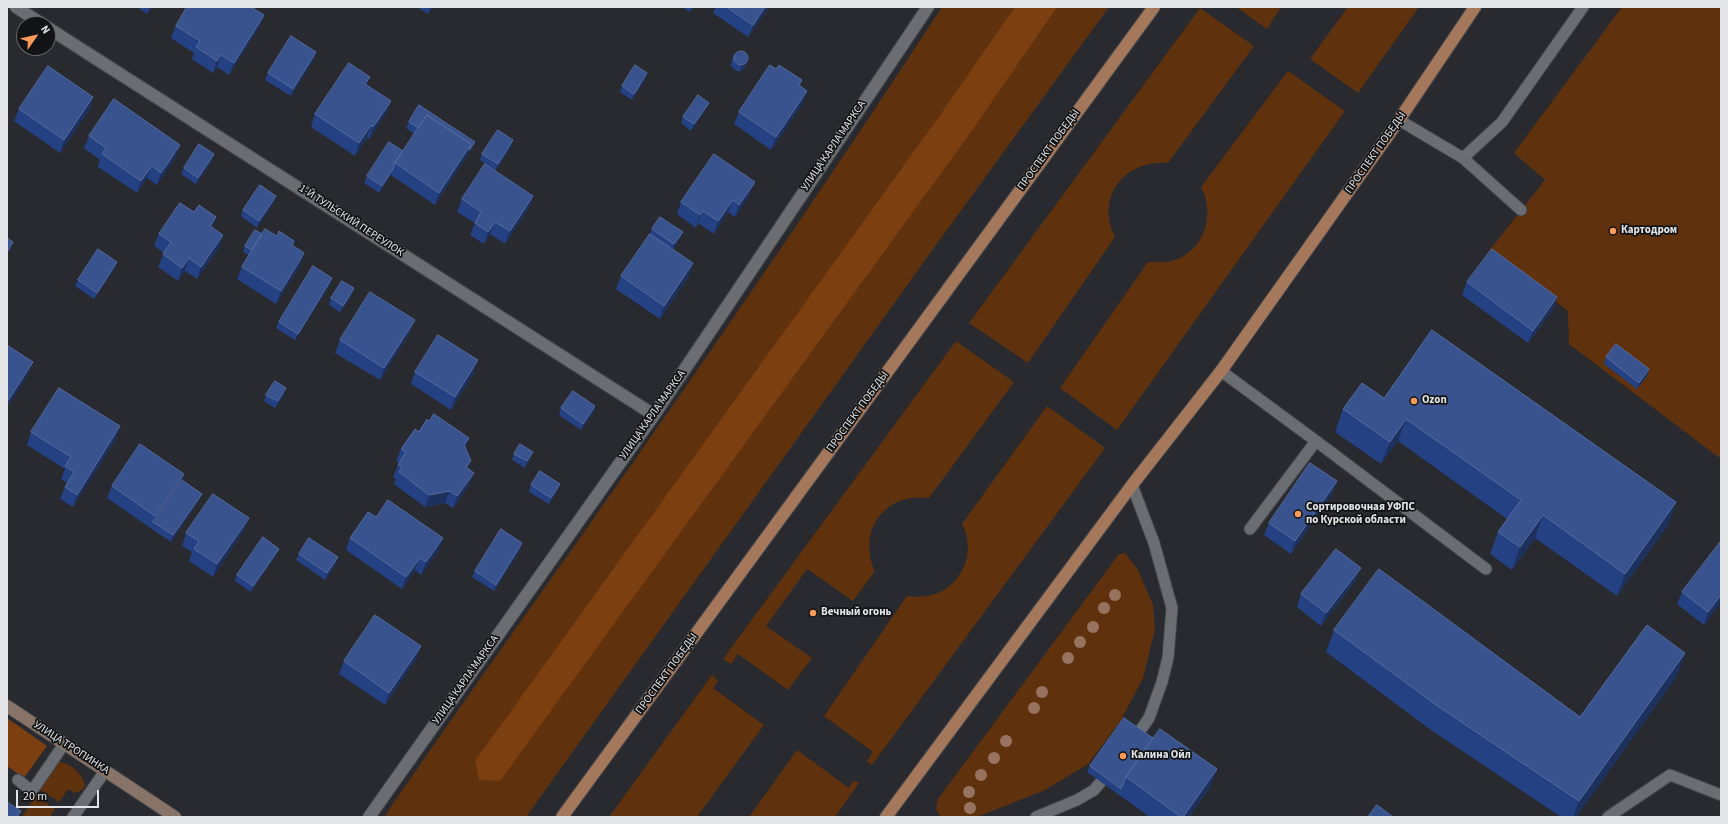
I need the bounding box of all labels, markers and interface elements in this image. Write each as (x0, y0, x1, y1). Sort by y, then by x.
north arrow (16, 16, 56, 56)
text: N (37, 22, 54, 37)
street label: УЛИЦА КАРЛА МАРКСА (799, 98, 869, 194)
street label: ПРОСПЕКТ ПОБЕДЫ (1015, 107, 1083, 193)
street label: ПРОСПЕКТ ПОБЕДЫ (1343, 110, 1409, 196)
street label: 1-Й ТУЛЬСКИЙ ПЕРЕУЛОК (296, 182, 406, 260)
place label: Картодром (1621, 224, 1677, 238)
marker: Картодром (1608, 226, 1618, 236)
street label: УЛИЦА КАРЛА МАРКСА (617, 368, 689, 462)
street label: ПРОСПЕКТ ПОБЕДЫ (824, 369, 892, 455)
place label: Ozon (1422, 394, 1447, 408)
marker: Ozon (1409, 396, 1419, 406)
place label: Сортировочная УФПС по Курской области (1306, 501, 1415, 527)
marker: Сортировочная УФПС по Курской области (1293, 509, 1303, 519)
place label: Вечный огонь (821, 606, 891, 620)
marker: Вечный огонь (808, 608, 818, 618)
street label: ПРОСПЕКТ ПОБЕДЫ (633, 631, 701, 717)
street label: УЛИЦА КАРЛА МАРКСА (430, 633, 502, 727)
street label: УЛИЦА ТРОПИНКА (31, 719, 111, 777)
place label: Калина Ойл (1131, 749, 1191, 763)
marker: Калина Ойл (1118, 751, 1128, 761)
scale bar (18, 782, 101, 808)
text: 20 m (23, 788, 47, 805)

